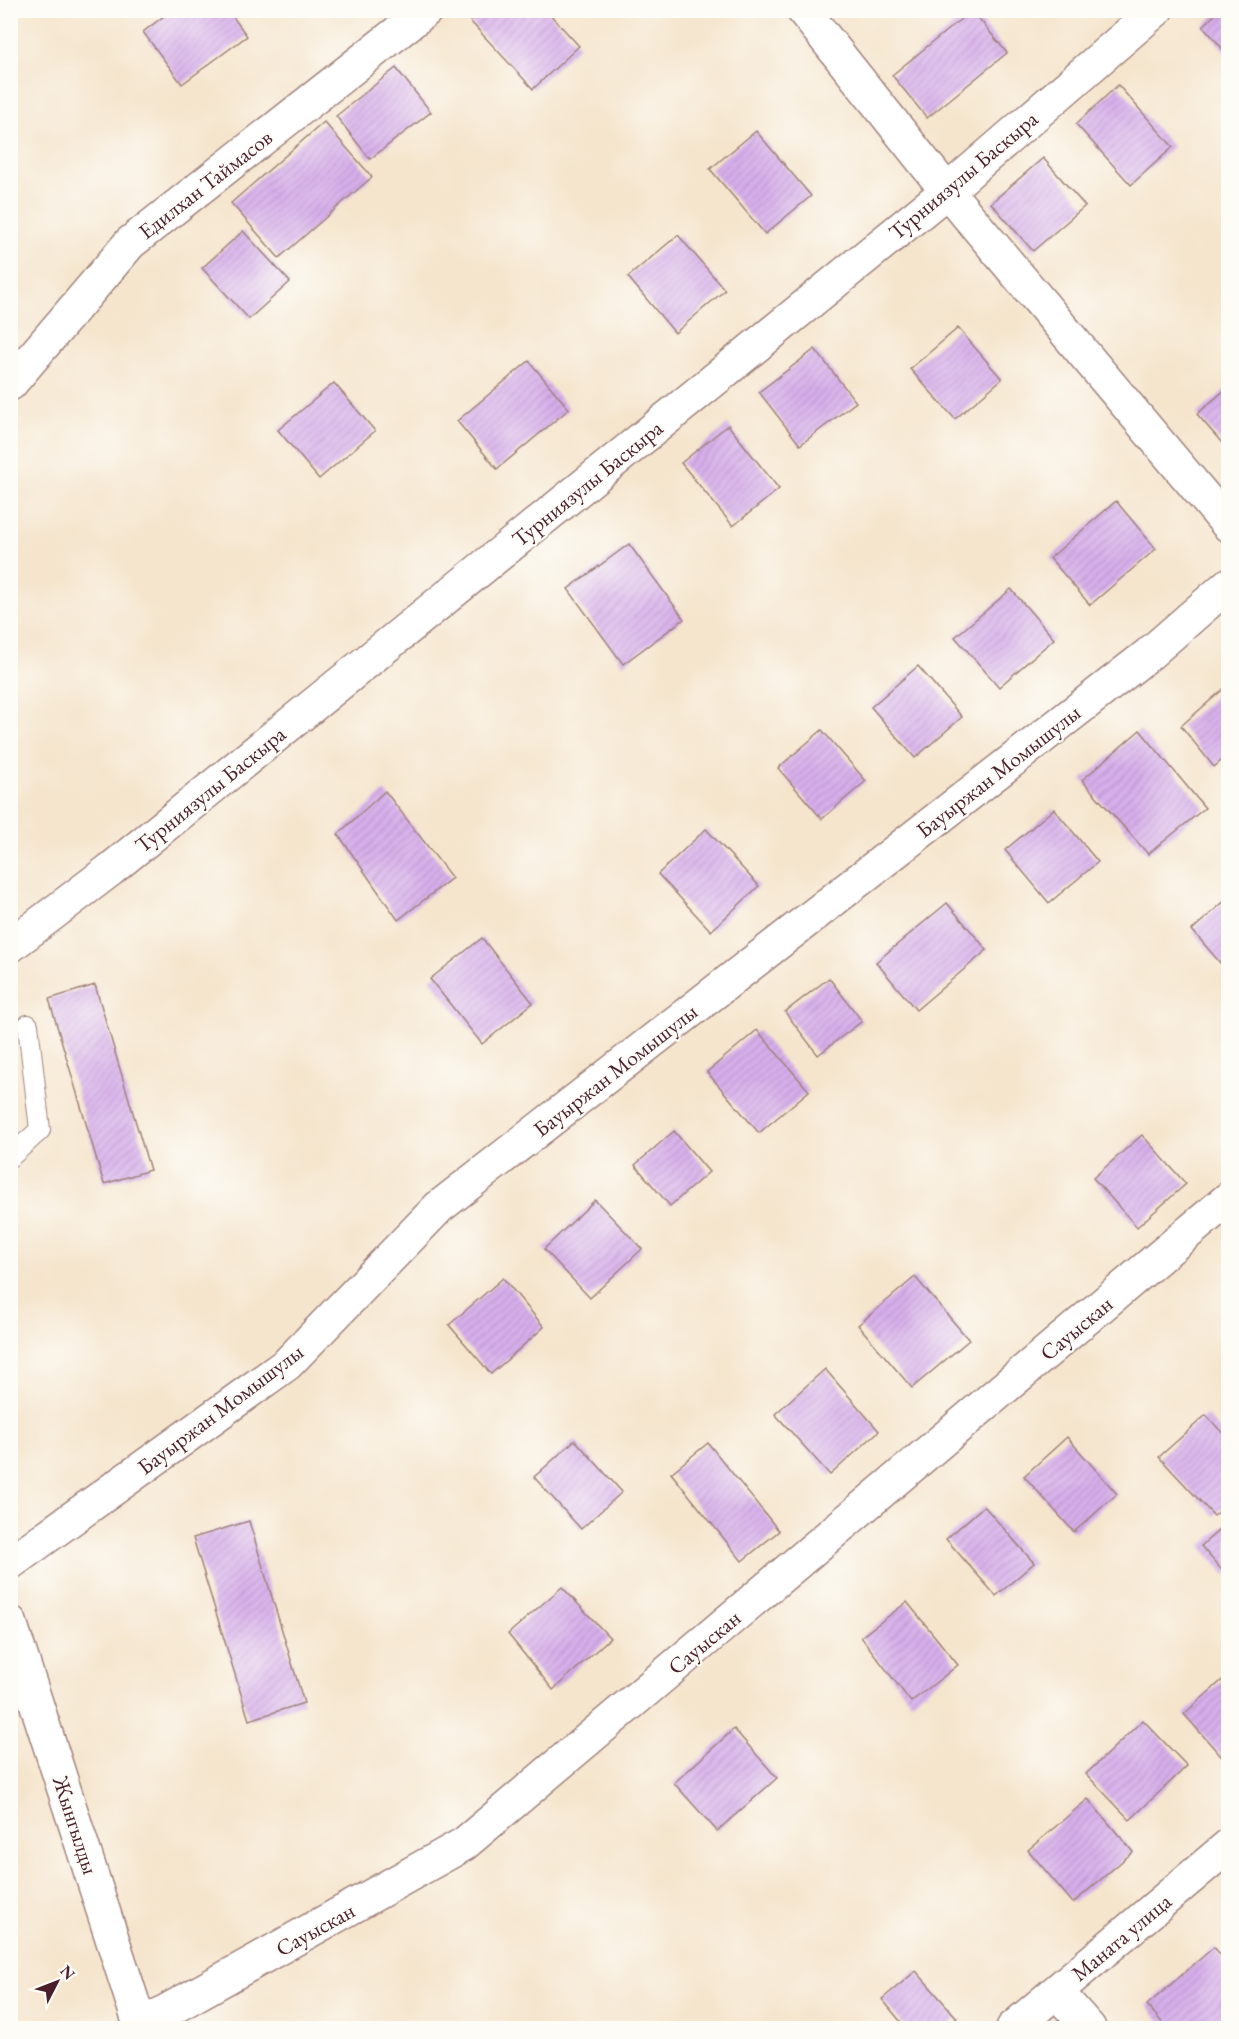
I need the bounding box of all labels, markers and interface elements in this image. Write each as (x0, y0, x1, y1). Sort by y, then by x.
street label: Турниязулы Баскыра (883, 104, 1044, 246)
street label: Едилхан Таймасов (132, 123, 278, 246)
street label: Турниязулы Баскыра (506, 413, 669, 553)
street label: Бауыржан Момышулы (910, 698, 1086, 845)
street label: Турниязулы Баскыра (129, 719, 292, 859)
street label: Бауыржан Момышулы (527, 997, 703, 1144)
street label: Сауыскан (1034, 1290, 1119, 1367)
street label: Бауыржан Момышулы (131, 1337, 309, 1481)
street label: Сауыскан (662, 1604, 747, 1681)
street label: Жынгылды (46, 1771, 105, 1878)
street label: Маната улица (1065, 1887, 1178, 1988)
street label: Сауыскан (270, 1896, 360, 1963)
north arrow (27, 1952, 87, 2012)
text: N (56, 1960, 80, 1984)

